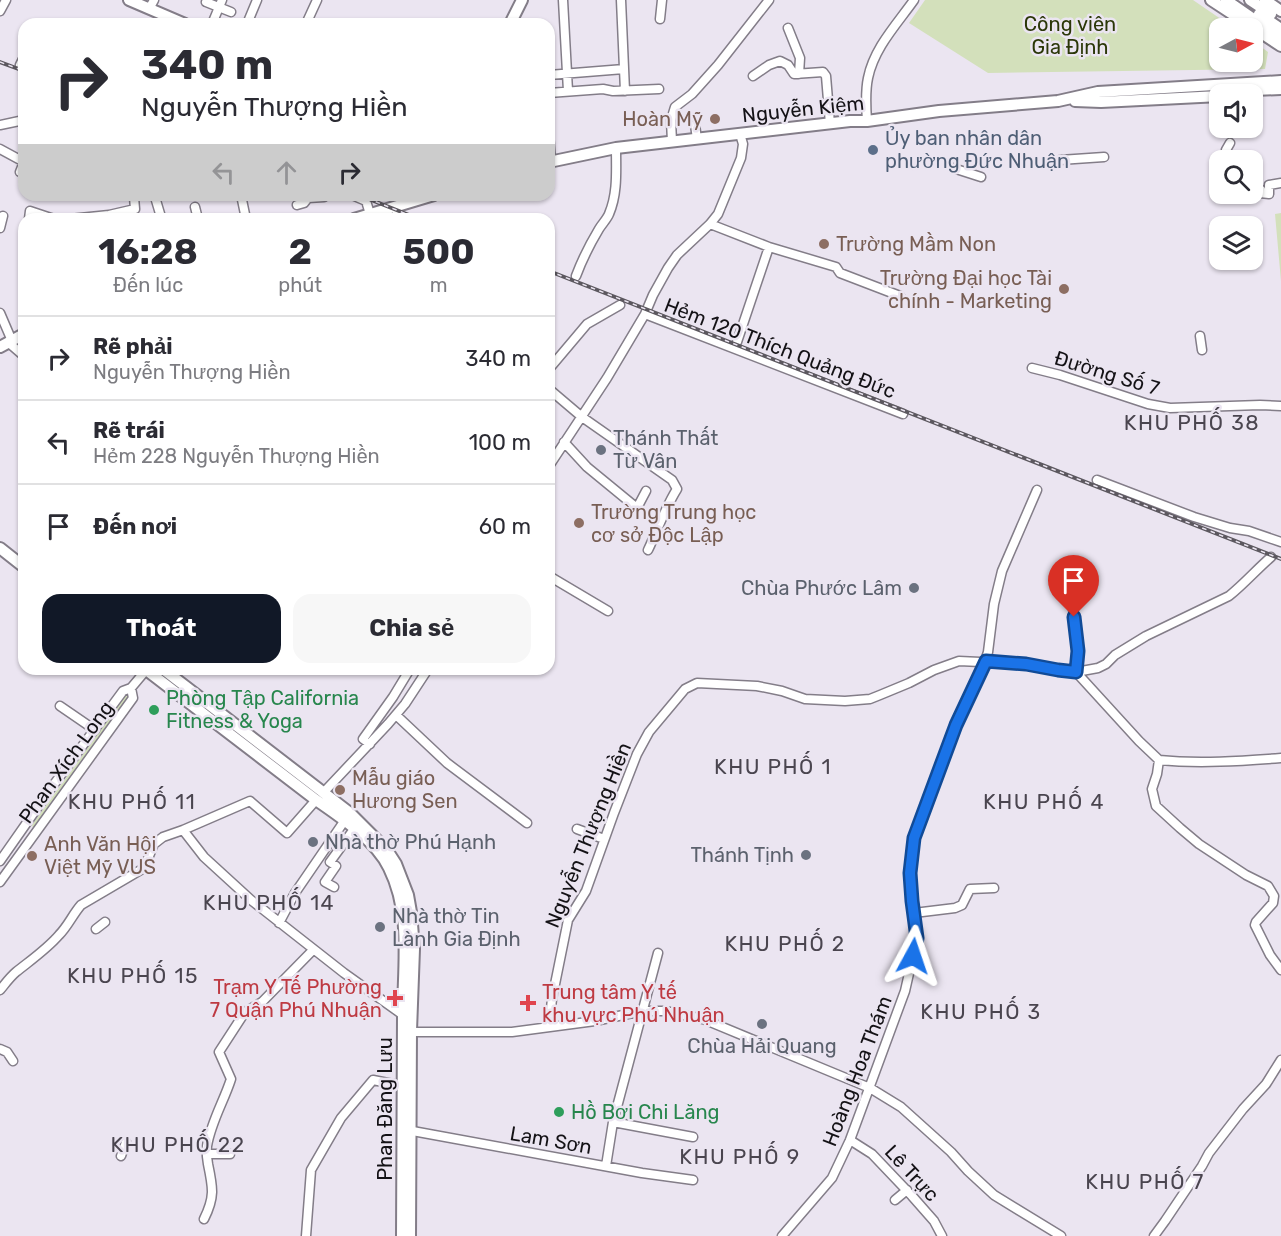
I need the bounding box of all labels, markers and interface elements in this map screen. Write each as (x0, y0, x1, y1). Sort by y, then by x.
park label: Công viên Gia Định (1024, 12, 1116, 59)
north arrow (1209, 18, 1263, 72)
map controls (1209, 18, 1263, 270)
text: 340 m (141, 40, 273, 90)
icon: right (42, 42, 120, 120)
button: sound (1209, 84, 1263, 138)
text: Nguyễn Thượng Hiền (141, 91, 408, 123)
street label: Nguyễn Kiệm (741, 91, 865, 127)
place label: Hoàn Mỹ (622, 107, 703, 131)
marker: Hoàn Mỹ (708, 112, 722, 126)
place label: Ủy ban nhân dân phường Đức Nhuận (885, 126, 1069, 173)
marker: Ủy ban nhân dân phường Đức Nhuận (866, 143, 880, 157)
button: search (1209, 150, 1263, 204)
icon: left (207, 156, 240, 189)
icon: ahead (270, 156, 303, 189)
icon: right (333, 156, 366, 189)
button: layers (1209, 216, 1263, 270)
text: 16:28 (98, 230, 198, 273)
text: 2 (289, 230, 312, 273)
text: 500 (402, 230, 475, 273)
place label: Trường Mầm Non (836, 232, 996, 256)
marker: Trường Mầm Non (817, 237, 831, 251)
place label: Trường Đại học Tài chính - Marketing (880, 266, 1052, 313)
text: Đến lúc (113, 273, 183, 297)
text: phút (278, 273, 322, 297)
text: m (430, 273, 447, 297)
marker: Trường Đại học Tài chính - Marketing (1057, 282, 1071, 296)
street label: Hẻm 120 Thích Quảng Đức (661, 293, 899, 403)
text: Rẽ phải (93, 333, 173, 360)
icon: right (42, 342, 75, 375)
text: 340 m (465, 345, 531, 372)
street label: Đường Số 7 (1052, 345, 1162, 400)
text: Nguyễn Thượng Hiền (93, 360, 291, 384)
district label: KHU PHỐ 38 (1124, 407, 1260, 435)
text: Rẽ trái (93, 417, 165, 444)
icon: left (42, 426, 75, 459)
place label: Thánh Thất Từ Vân (613, 426, 718, 473)
text: 100 m (469, 429, 531, 456)
marker: Thánh Thất Từ Vân (594, 443, 608, 457)
text: Hẻm 228 Nguyễn Thượng Hiền (93, 444, 380, 468)
place label: Trường Trung học cơ sở Độc Lập (591, 500, 756, 547)
icon: arrive (42, 510, 75, 543)
text: Đến nơi (93, 513, 177, 540)
text: 60 m (479, 513, 531, 540)
marker: Trường Trung học cơ sở Độc Lập (572, 516, 586, 530)
pin (1048, 555, 1099, 617)
icon: arrive (1057, 564, 1090, 597)
place label: Chùa Phước Lâm (741, 576, 902, 600)
marker: Chùa Phước Lâm (907, 581, 921, 595)
button: Thoát (42, 594, 281, 663)
button: Chia sẻ (293, 594, 531, 663)
place label: Phòng Tập California Fitness & Yoga (166, 686, 359, 733)
street label: Phan Xích Long (14, 696, 118, 828)
marker: Phòng Tập California Fitness & Yoga (147, 703, 161, 717)
street label: Nguyễn Thượng Hiền (540, 739, 636, 931)
district label: KHU PHỐ 1 (714, 751, 832, 779)
place label: Mẫu giáo Hương Sen (352, 766, 458, 813)
marker: Mẫu giáo Hương Sen (333, 783, 347, 797)
district label: KHU PHỐ 11 (68, 786, 196, 814)
district label: KHU PHỐ 4 (983, 786, 1105, 814)
place label: Nhà thờ Phú Hạnh (325, 830, 496, 854)
place label: Anh Văn Hội Việt Mỹ VUS (44, 832, 156, 879)
marker: Nhà thờ Phú Hạnh (306, 835, 320, 849)
place label: Thánh Tịnh (691, 843, 794, 867)
marker: Thánh Tịnh (799, 848, 813, 862)
marker: Anh Văn Hội Việt Mỹ VUS (25, 849, 39, 863)
district label: KHU PHỐ 14 (203, 887, 335, 915)
place label: Nhà thờ Tin Lành Gia Định (392, 904, 521, 951)
marker: Nhà thờ Tin Lành Gia Định (373, 920, 387, 934)
position arrow (881, 924, 945, 988)
district label: KHU PHỐ 2 (724, 928, 846, 956)
district label: KHU PHỐ 15 (67, 960, 199, 988)
place label: Trạm Y Tế Phường 7 Quận Phú Nhuận (210, 975, 382, 1022)
place label: Trung tâm Y tế khu vực Phú Nhuận (542, 980, 725, 1027)
marker: Trạm Y Tế Phường 7 Quận Phú Nhuận (386, 989, 404, 1007)
street label: Hoàng Hoa Thám (817, 992, 897, 1150)
marker: Trung tâm Y tế khu vực Phú Nhuận (519, 994, 537, 1012)
district label: KHU PHỐ 3 (920, 996, 1042, 1024)
marker: Chùa Hải Quang (755, 1017, 769, 1031)
place label: Chùa Hải Quang (687, 1034, 837, 1058)
street label: Phan Đăng Lưu (373, 1037, 397, 1181)
place label: Hồ Bơi Chi Lăng (571, 1100, 719, 1124)
marker: Hồ Bơi Chi Lăng (552, 1105, 566, 1119)
street label: Lam Sơn (508, 1121, 594, 1159)
district label: KHU PHỐ 22 (111, 1129, 245, 1157)
street label: Lê Trực (880, 1140, 944, 1206)
district label: KHU PHỐ 9 (679, 1141, 801, 1169)
district label: KHU PHỐ 7 (1085, 1166, 1205, 1194)

